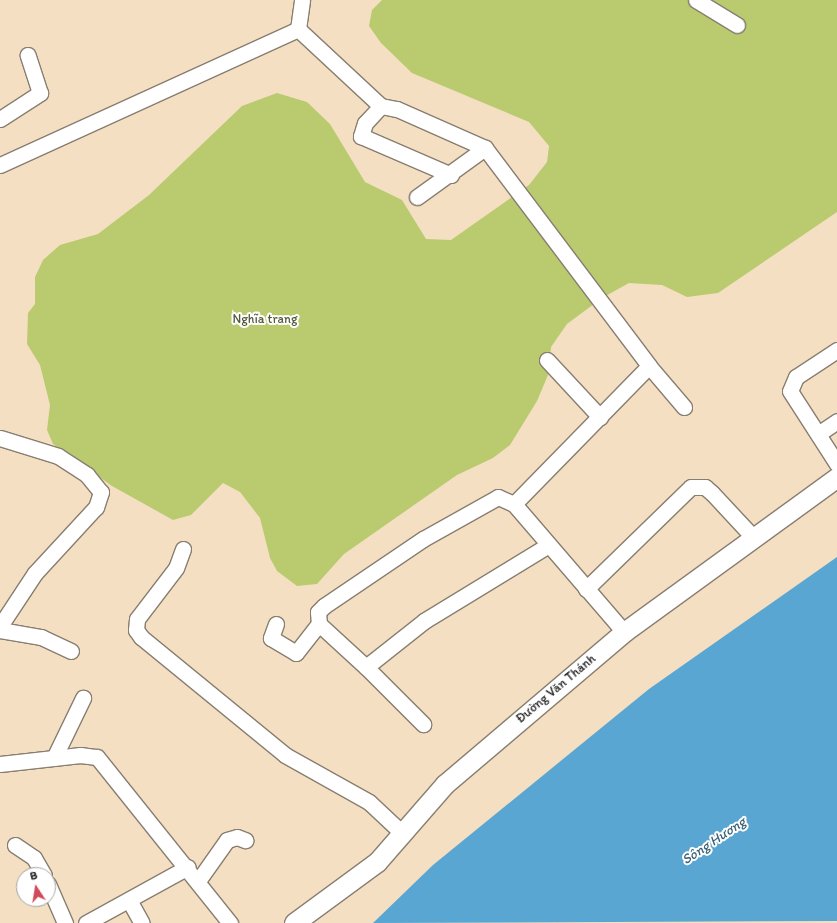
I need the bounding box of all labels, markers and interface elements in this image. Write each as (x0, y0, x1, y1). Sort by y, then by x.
park label: Nghĩa trang (232, 311, 298, 327)
street label: Đường Văn Thánh (513, 651, 599, 727)
water label: Sông Hương (679, 814, 749, 868)
north arrow (16, 867, 56, 907)
text: B (29, 869, 38, 883)

